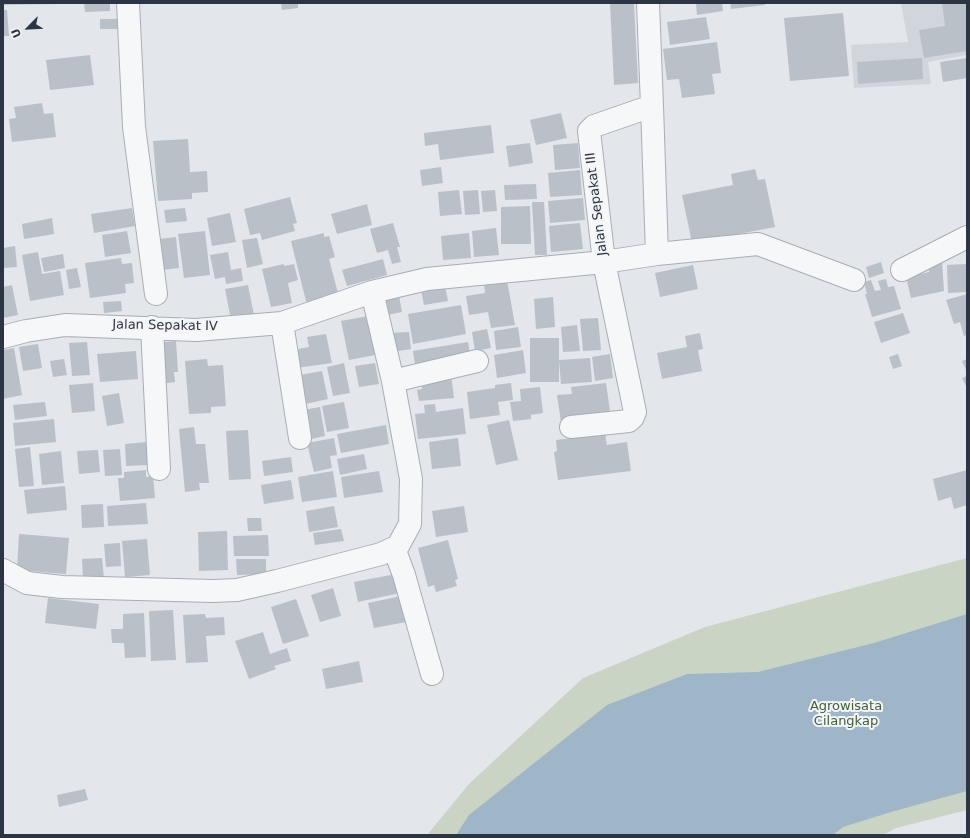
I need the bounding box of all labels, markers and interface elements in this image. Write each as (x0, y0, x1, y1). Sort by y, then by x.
north arrow (8, 8, 48, 48)
text: U (9, 26, 24, 40)
street label: Jalan Sepakat III (583, 151, 611, 257)
street label: Jalan Sepakat IV (112, 317, 218, 335)
park label: Agrowisata Cilangkap (810, 699, 882, 730)

